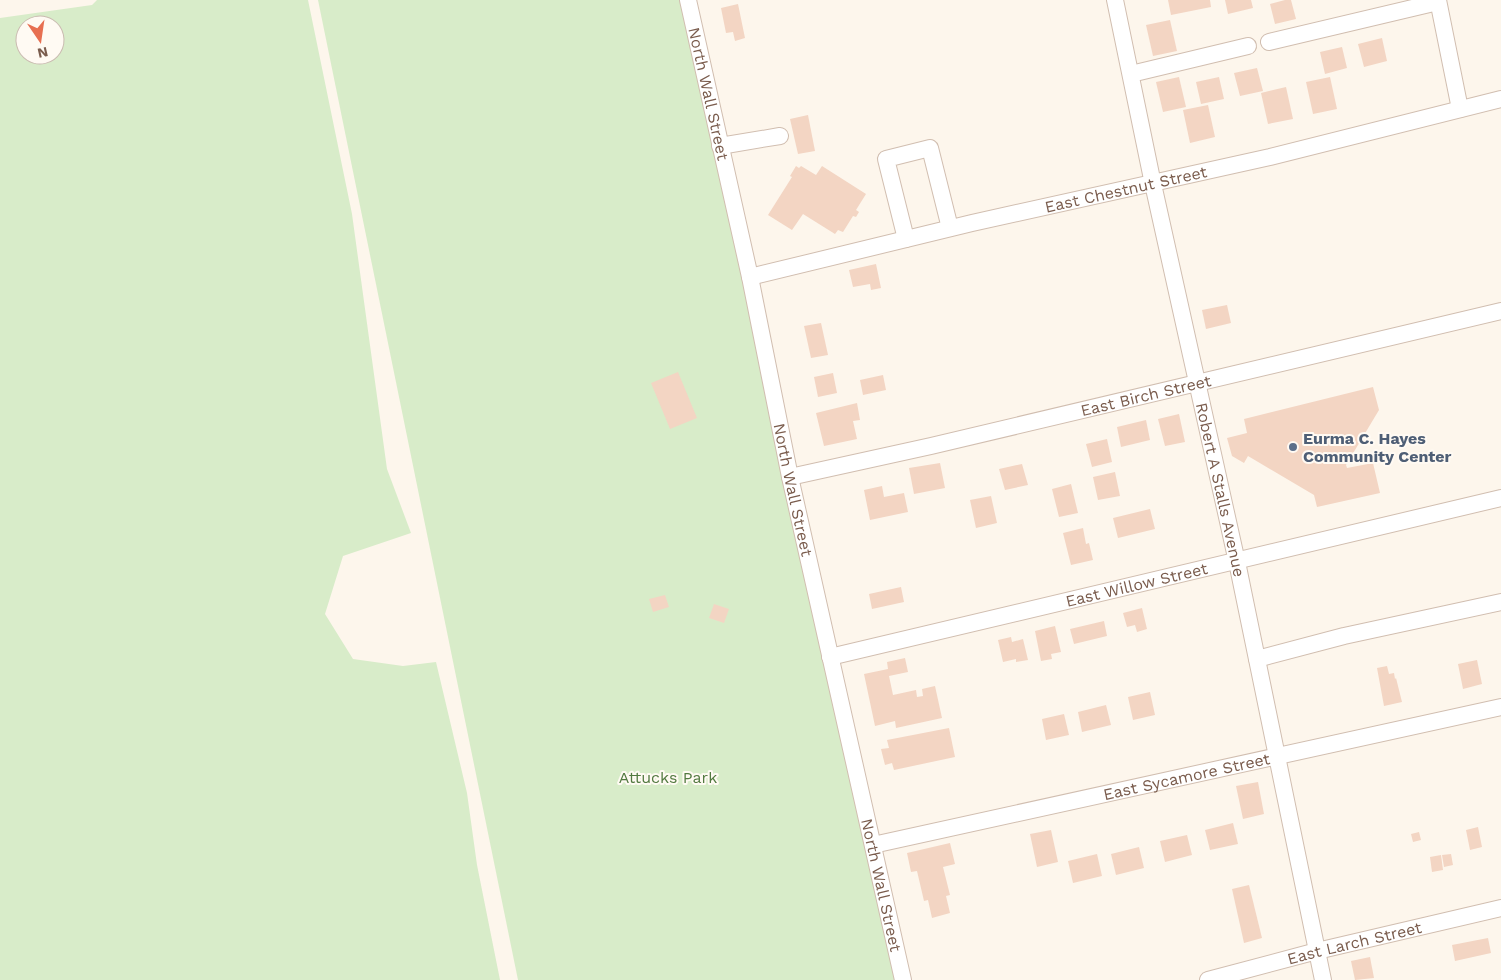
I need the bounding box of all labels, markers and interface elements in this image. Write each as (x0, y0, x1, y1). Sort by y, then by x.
north arrow (15, 15, 65, 65)
street label: North Wall Street (684, 25, 733, 162)
text: N (36, 44, 50, 62)
street label: East Chestnut Street (1043, 162, 1209, 217)
street label: East Birch Street (1079, 371, 1213, 420)
street label: Robert A Stalls Avenue (1192, 401, 1249, 579)
street label: North Wall Street (769, 422, 817, 559)
place label: Eurma C. Hayes Community Center (1303, 429, 1452, 466)
marker: Eurma C. Hayes Community Center (1287, 441, 1299, 453)
street label: East Willow Street (1064, 559, 1210, 611)
street label: East Sycamore Street (1102, 749, 1272, 804)
park label: Attucks Park (619, 768, 717, 787)
street label: North Wall Street (857, 817, 905, 954)
street label: East Larch Street (1285, 918, 1424, 969)

